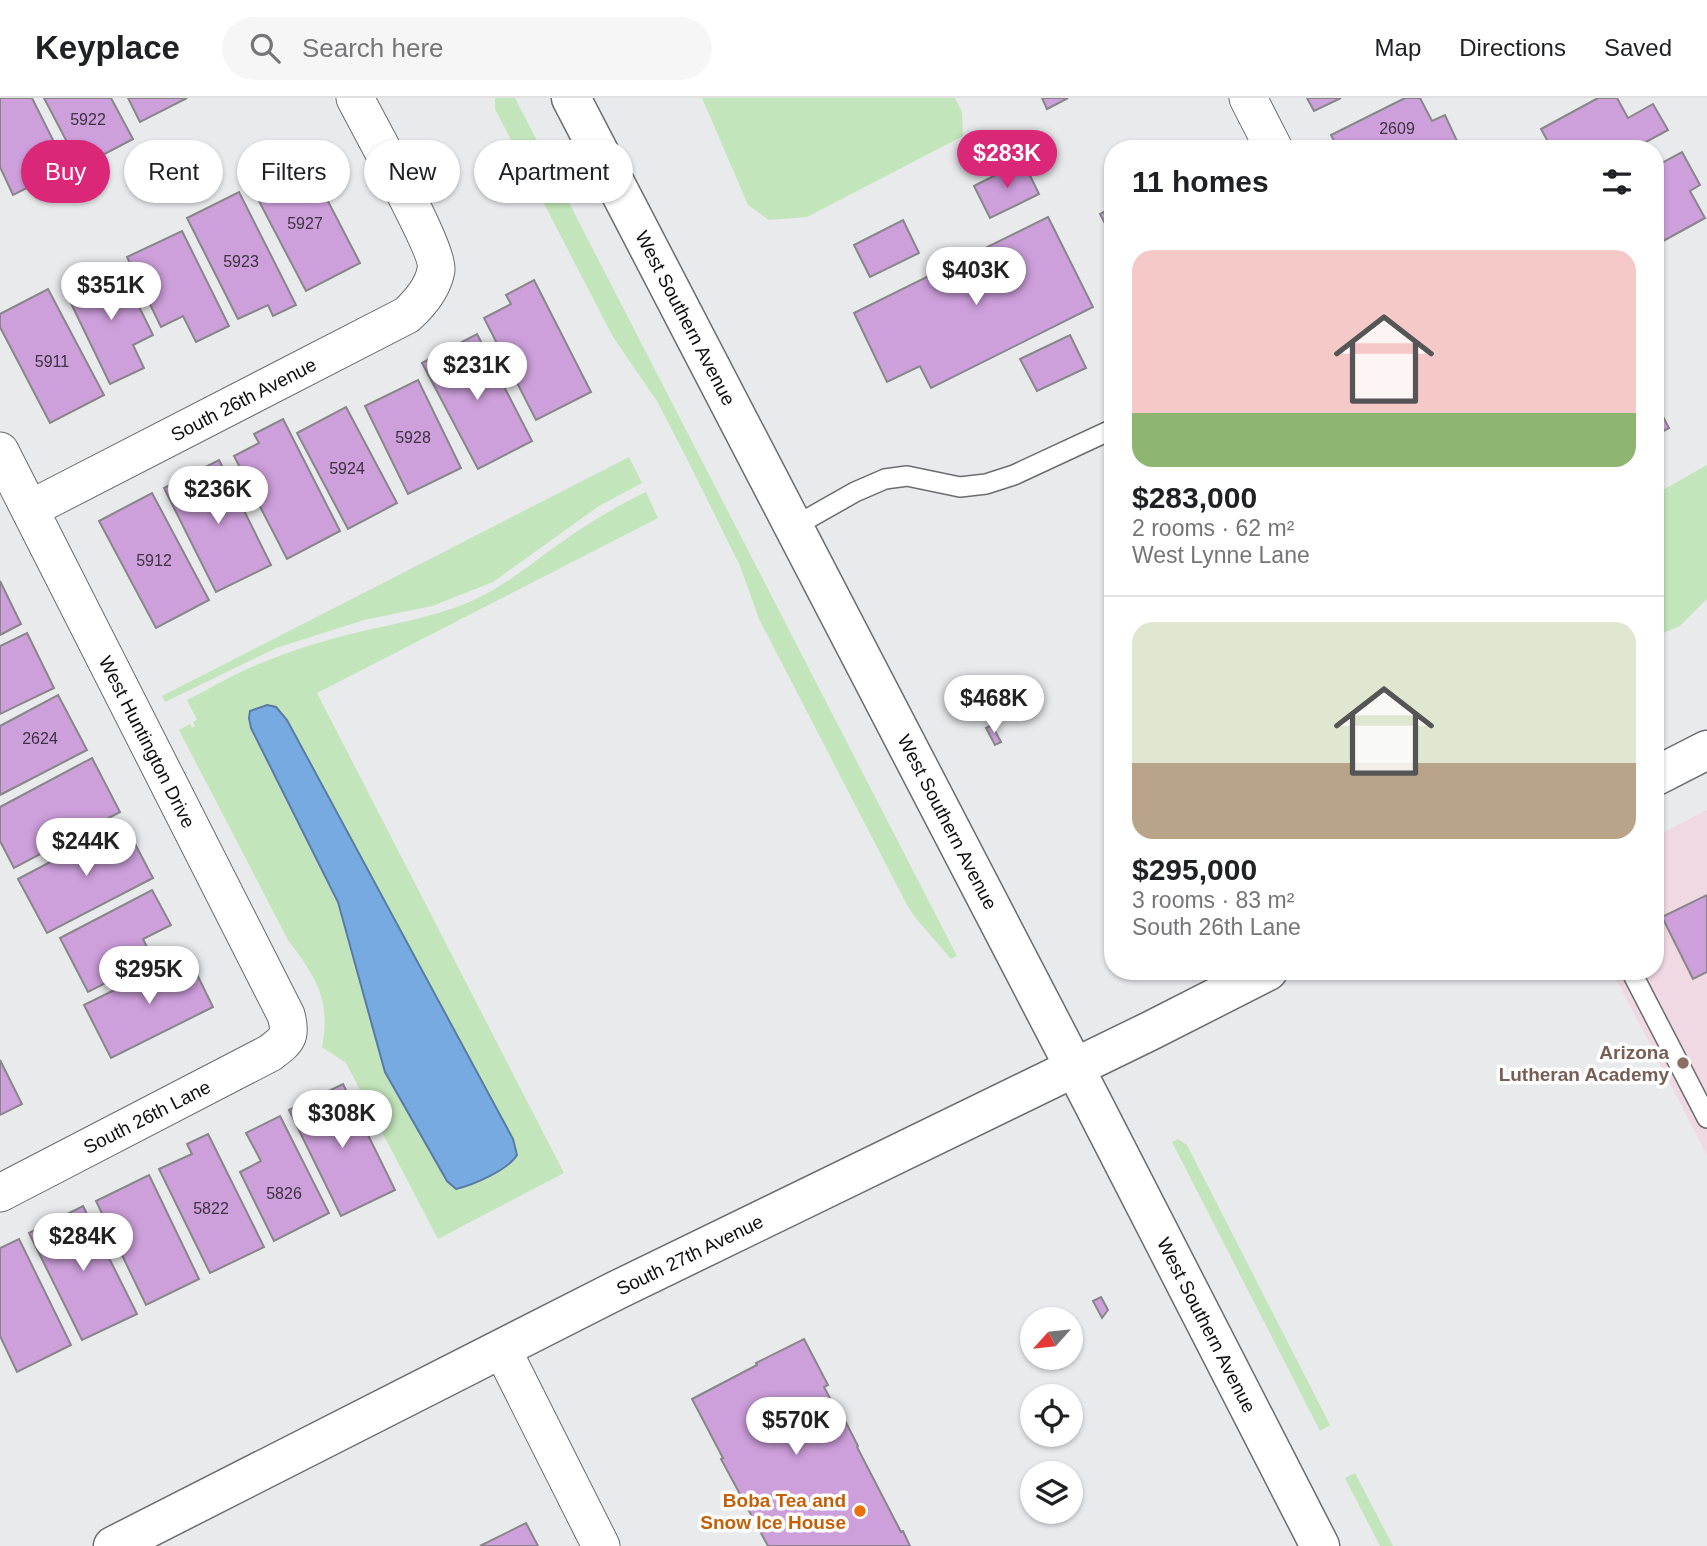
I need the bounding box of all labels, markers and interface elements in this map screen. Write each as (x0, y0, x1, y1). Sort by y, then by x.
search box (222, 17, 712, 80)
text: Keyplace (35, 29, 180, 66)
icon: search (246, 29, 284, 67)
text: Search here (302, 33, 444, 63)
text: Map (1375, 34, 1421, 61)
text: Directions (1459, 34, 1566, 61)
text: Saved (1604, 34, 1672, 61)
house number: 5922 (70, 111, 106, 128)
house number: 2609 (1379, 120, 1415, 137)
pin: $283K (958, 130, 1056, 190)
chip: Buy (21, 140, 110, 203)
chip: Rent (124, 140, 223, 203)
chip: Filters (237, 140, 350, 203)
chip: New (364, 140, 460, 203)
chip: Apartment (474, 140, 633, 203)
text: $283K (973, 140, 1041, 166)
icon: filters (1598, 163, 1636, 201)
text: 11 homes (1132, 165, 1269, 198)
house number: 5927 (287, 215, 323, 232)
street label: West Southern Avenue (632, 227, 740, 409)
pin: $403K (927, 248, 1025, 307)
house number: 5923 (223, 253, 259, 270)
text: $403K (942, 257, 1010, 283)
pin: $351K (62, 262, 160, 322)
text: $351K (77, 272, 145, 298)
icon: home (1321, 296, 1447, 422)
pin: $231K (428, 342, 526, 402)
text: $231K (443, 352, 511, 378)
house number: 5911 (35, 353, 69, 370)
street label: South 26th Avenue (167, 353, 320, 445)
house number: 5928 (395, 429, 431, 446)
house number: 5924 (329, 460, 365, 477)
pin: $236K (169, 466, 267, 526)
text: $236K (184, 476, 252, 502)
text: $283,000 (1132, 481, 1257, 514)
text: 2 rooms · 62 m² (1132, 515, 1294, 541)
text: West Lynne Lane (1132, 542, 1310, 568)
house number: 5912 (136, 552, 172, 569)
street label: West Huntington Drive (95, 652, 200, 831)
icon: home (1321, 668, 1447, 794)
pin: $468K (945, 676, 1043, 735)
text: $468K (960, 685, 1028, 711)
house number: 2624 (22, 730, 58, 747)
street label: West Southern Avenue (894, 731, 1002, 913)
pin: $244K (37, 818, 135, 878)
text: $244K (52, 828, 120, 854)
text: $295,000 (1132, 853, 1257, 886)
text: 3 rooms · 83 m² (1132, 887, 1294, 913)
text: South 26th Lane (1132, 914, 1301, 940)
pin: $295K (100, 946, 198, 1006)
text: $295K (115, 956, 183, 982)
place label: Arizona Lutheran Academy (1499, 1042, 1669, 1085)
marker: Arizona Lutheran Academy (1675, 1055, 1691, 1071)
street label: South 26th Lane (80, 1076, 214, 1158)
pin: $308K (293, 1090, 391, 1150)
text: $308K (308, 1100, 376, 1126)
house number: 5826 (266, 1185, 302, 1202)
house number: 5822 (193, 1200, 229, 1217)
street label: South 27th Avenue (613, 1210, 766, 1299)
pin: $284K (34, 1214, 132, 1273)
text: $284K (49, 1223, 117, 1249)
street label: West Southern Avenue (1153, 1234, 1260, 1416)
north arrow (1020, 1307, 1083, 1370)
map controls (1020, 1307, 1083, 1524)
button: locate (1020, 1384, 1083, 1447)
pin: $570K (747, 1398, 845, 1457)
text: $570K (762, 1407, 830, 1433)
button: layers (1020, 1461, 1083, 1524)
place label: Boba Tea and Snow Ice House (700, 1490, 846, 1533)
marker: Boba Tea and Snow Ice House (852, 1503, 868, 1519)

